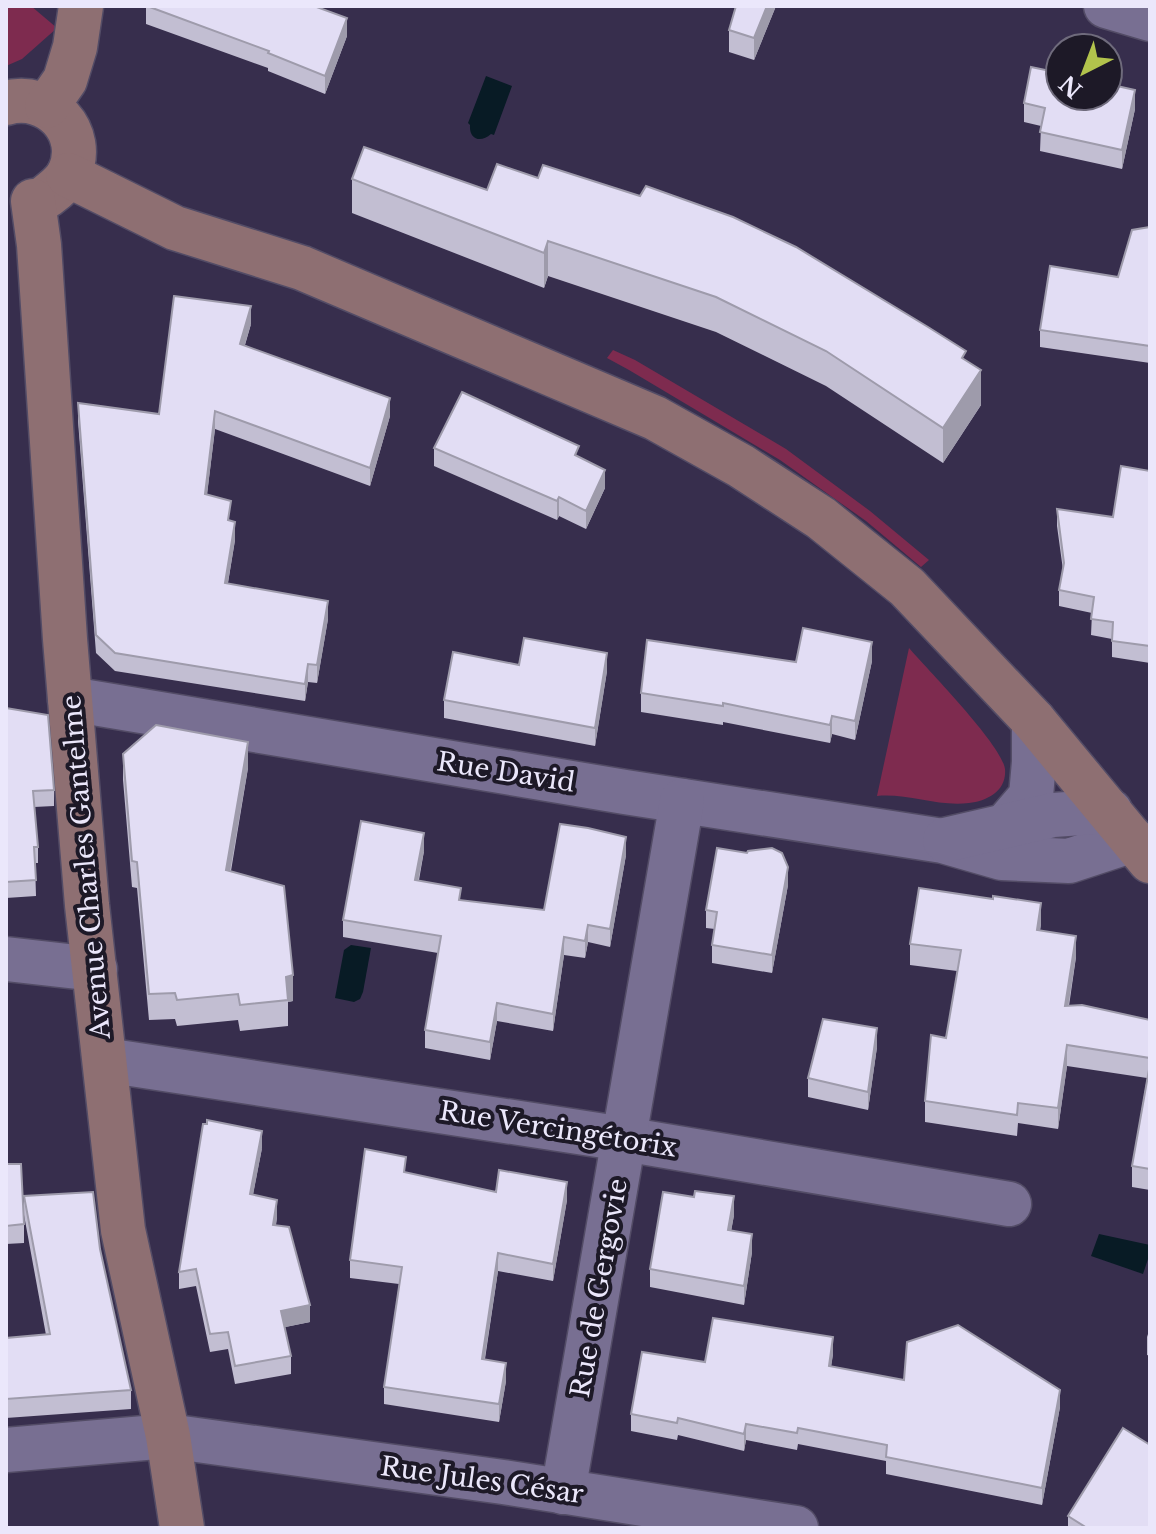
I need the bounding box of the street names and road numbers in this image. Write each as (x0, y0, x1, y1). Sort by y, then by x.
street label: Avenue Charles Gantelme (55, 693, 117, 1042)
street label: Rue David (435, 745, 577, 799)
street label: Rue Vercingétorix (437, 1094, 679, 1164)
street label: Rue de Gergovie (564, 1176, 634, 1400)
street label: Rue Jules César (379, 1450, 586, 1510)

